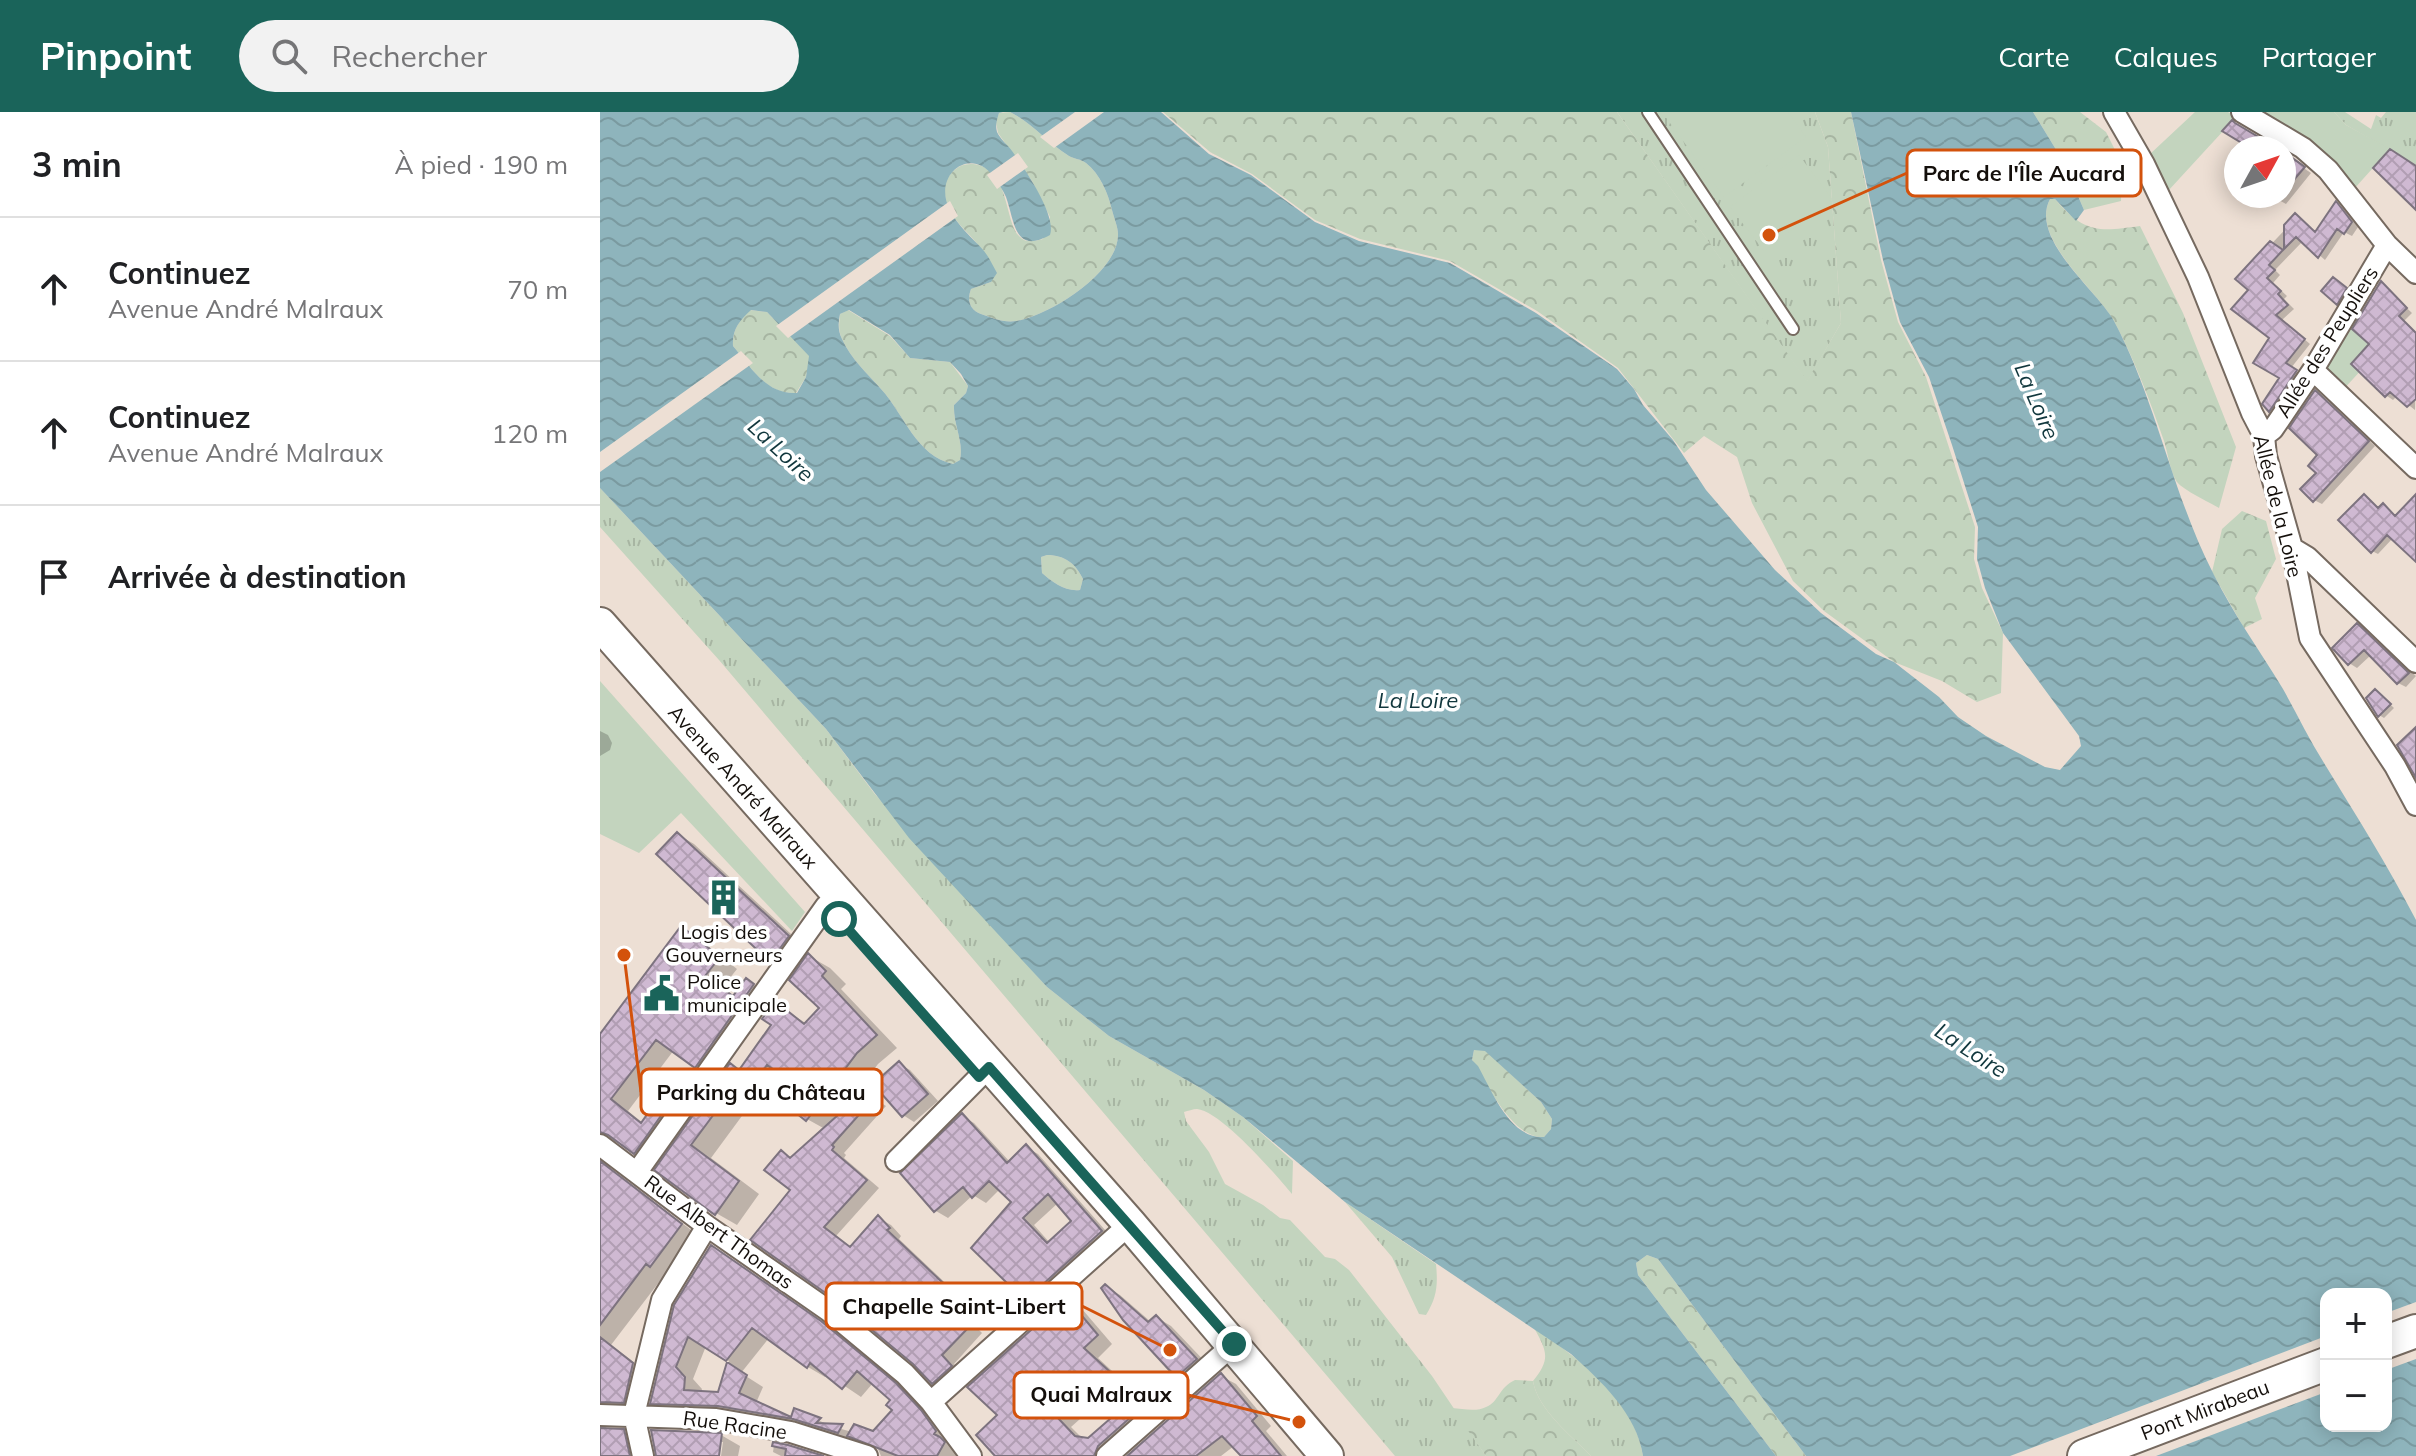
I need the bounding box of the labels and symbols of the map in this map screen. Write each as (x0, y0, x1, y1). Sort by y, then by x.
north arrow (2224, 136, 2296, 208)
callout: Parc de l'Île Aucard (1907, 150, 2141, 196)
text: Parc de l'Île Aucard (1923, 159, 2125, 187)
street label: Allée des Peupliers (2270, 261, 2383, 422)
water label: La Loire (2008, 359, 2066, 444)
water label: La Loire (742, 412, 820, 488)
street label: Allée de la Loire (2249, 432, 2308, 580)
water label: La Loire (1378, 686, 1458, 714)
street label: Avenue André Malraux (663, 700, 824, 874)
building icon: Logis des Gouverneurs (705, 878, 743, 916)
route start (821, 901, 857, 937)
place label: Logis des Gouverneurs (665, 919, 783, 967)
place label: Police municipale (687, 969, 787, 1017)
public building icon: Police municipale (642, 975, 680, 1013)
water label: La Loire (1930, 1016, 2012, 1084)
callout: Parking du Château (641, 1069, 882, 1115)
text: Parking du Château (656, 1078, 866, 1106)
street label: Rue Albert Thomas (640, 1169, 799, 1294)
callout: Chapelle Saint-Libert (826, 1283, 1082, 1329)
text: Chapelle Saint-Libert (842, 1292, 1066, 1320)
route end (1216, 1326, 1252, 1362)
callout: Quai Malraux (1014, 1372, 1188, 1418)
street label: Pont Mirabeau (2137, 1374, 2273, 1445)
text: Quai Malraux (1030, 1380, 1173, 1408)
street label: Rue Racine (682, 1405, 789, 1444)

